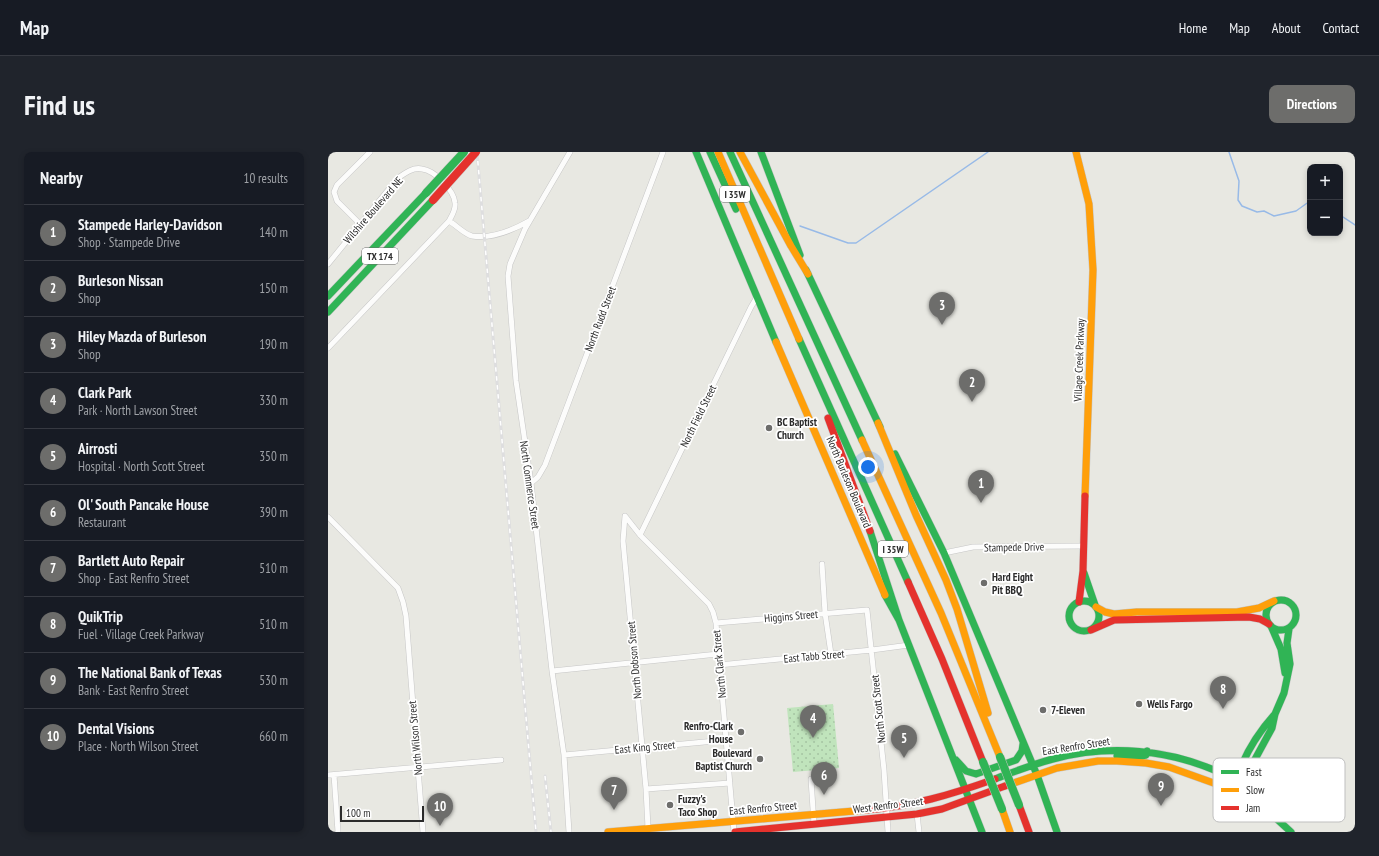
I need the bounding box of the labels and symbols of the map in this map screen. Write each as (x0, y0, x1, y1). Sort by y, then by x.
street label: Wilshire Boulevard NE (340, 173, 406, 246)
road number: I 35W (720, 186, 750, 202)
road number: TX 174 (362, 248, 398, 264)
street label: North Rudd Street (581, 284, 619, 354)
pin: 3 (929, 292, 955, 325)
street label: Village Creek Parkway (1071, 317, 1087, 403)
pin: 2 (959, 369, 985, 402)
street label: North Field Street (677, 382, 719, 450)
place label: BC Baptist Church (777, 415, 818, 442)
marker: BC Baptist Church (764, 423, 774, 433)
street label: North Burleson Boulevard (823, 434, 875, 530)
street label: North Commerce Street (517, 440, 543, 530)
your location (858, 457, 878, 477)
pin: 1 (968, 470, 994, 503)
street label: Stampede Drive (984, 539, 1045, 555)
road number: I 35W (878, 541, 908, 557)
place label: Hard Eight Pit BBQ (992, 570, 1034, 597)
marker: Hard Eight Pit BBQ (979, 578, 989, 588)
street label: Higgins Street (764, 607, 818, 625)
street label: North Dobson Street (624, 621, 644, 699)
street label: North Clark Street (709, 629, 729, 699)
street label: East Tabb Street (783, 646, 845, 666)
street label: North Scott Street (867, 674, 889, 744)
pin: 8 (1210, 676, 1236, 709)
place label: Wells Fargo (1146, 697, 1193, 711)
marker: Wells Fargo (1134, 699, 1144, 709)
street label: North Wilson Street (405, 700, 425, 776)
place label: 7-Eleven (1051, 703, 1085, 717)
pin: 4 (800, 705, 826, 738)
marker: 7-Eleven (1038, 705, 1048, 715)
place label: Renfro-Clark House (684, 719, 733, 746)
pin: 5 (891, 725, 917, 758)
marker: Renfro-Clark House (736, 727, 746, 737)
street label: East Renfro Street (1041, 734, 1111, 758)
street label: East King Street (614, 737, 676, 757)
place label: Boulevard Baptist Church (695, 746, 752, 773)
marker: Boulevard Baptist Church (755, 754, 765, 764)
legend (1213, 758, 1345, 822)
pin: 6 (811, 762, 837, 795)
text: Fast (1246, 765, 1262, 779)
pin: 9 (1148, 773, 1174, 806)
pin: 7 (601, 777, 627, 810)
text: Slow (1246, 783, 1265, 797)
place label: Fuzzy's Taco Shop (678, 792, 717, 819)
pin: 10 (427, 793, 453, 826)
street label: West Renfro Street (852, 794, 924, 816)
street label: East Renfro Street (728, 798, 798, 818)
marker: Fuzzy's Taco Shop (665, 800, 675, 810)
text: Jam (1245, 801, 1260, 815)
scale bar (340, 804, 424, 823)

